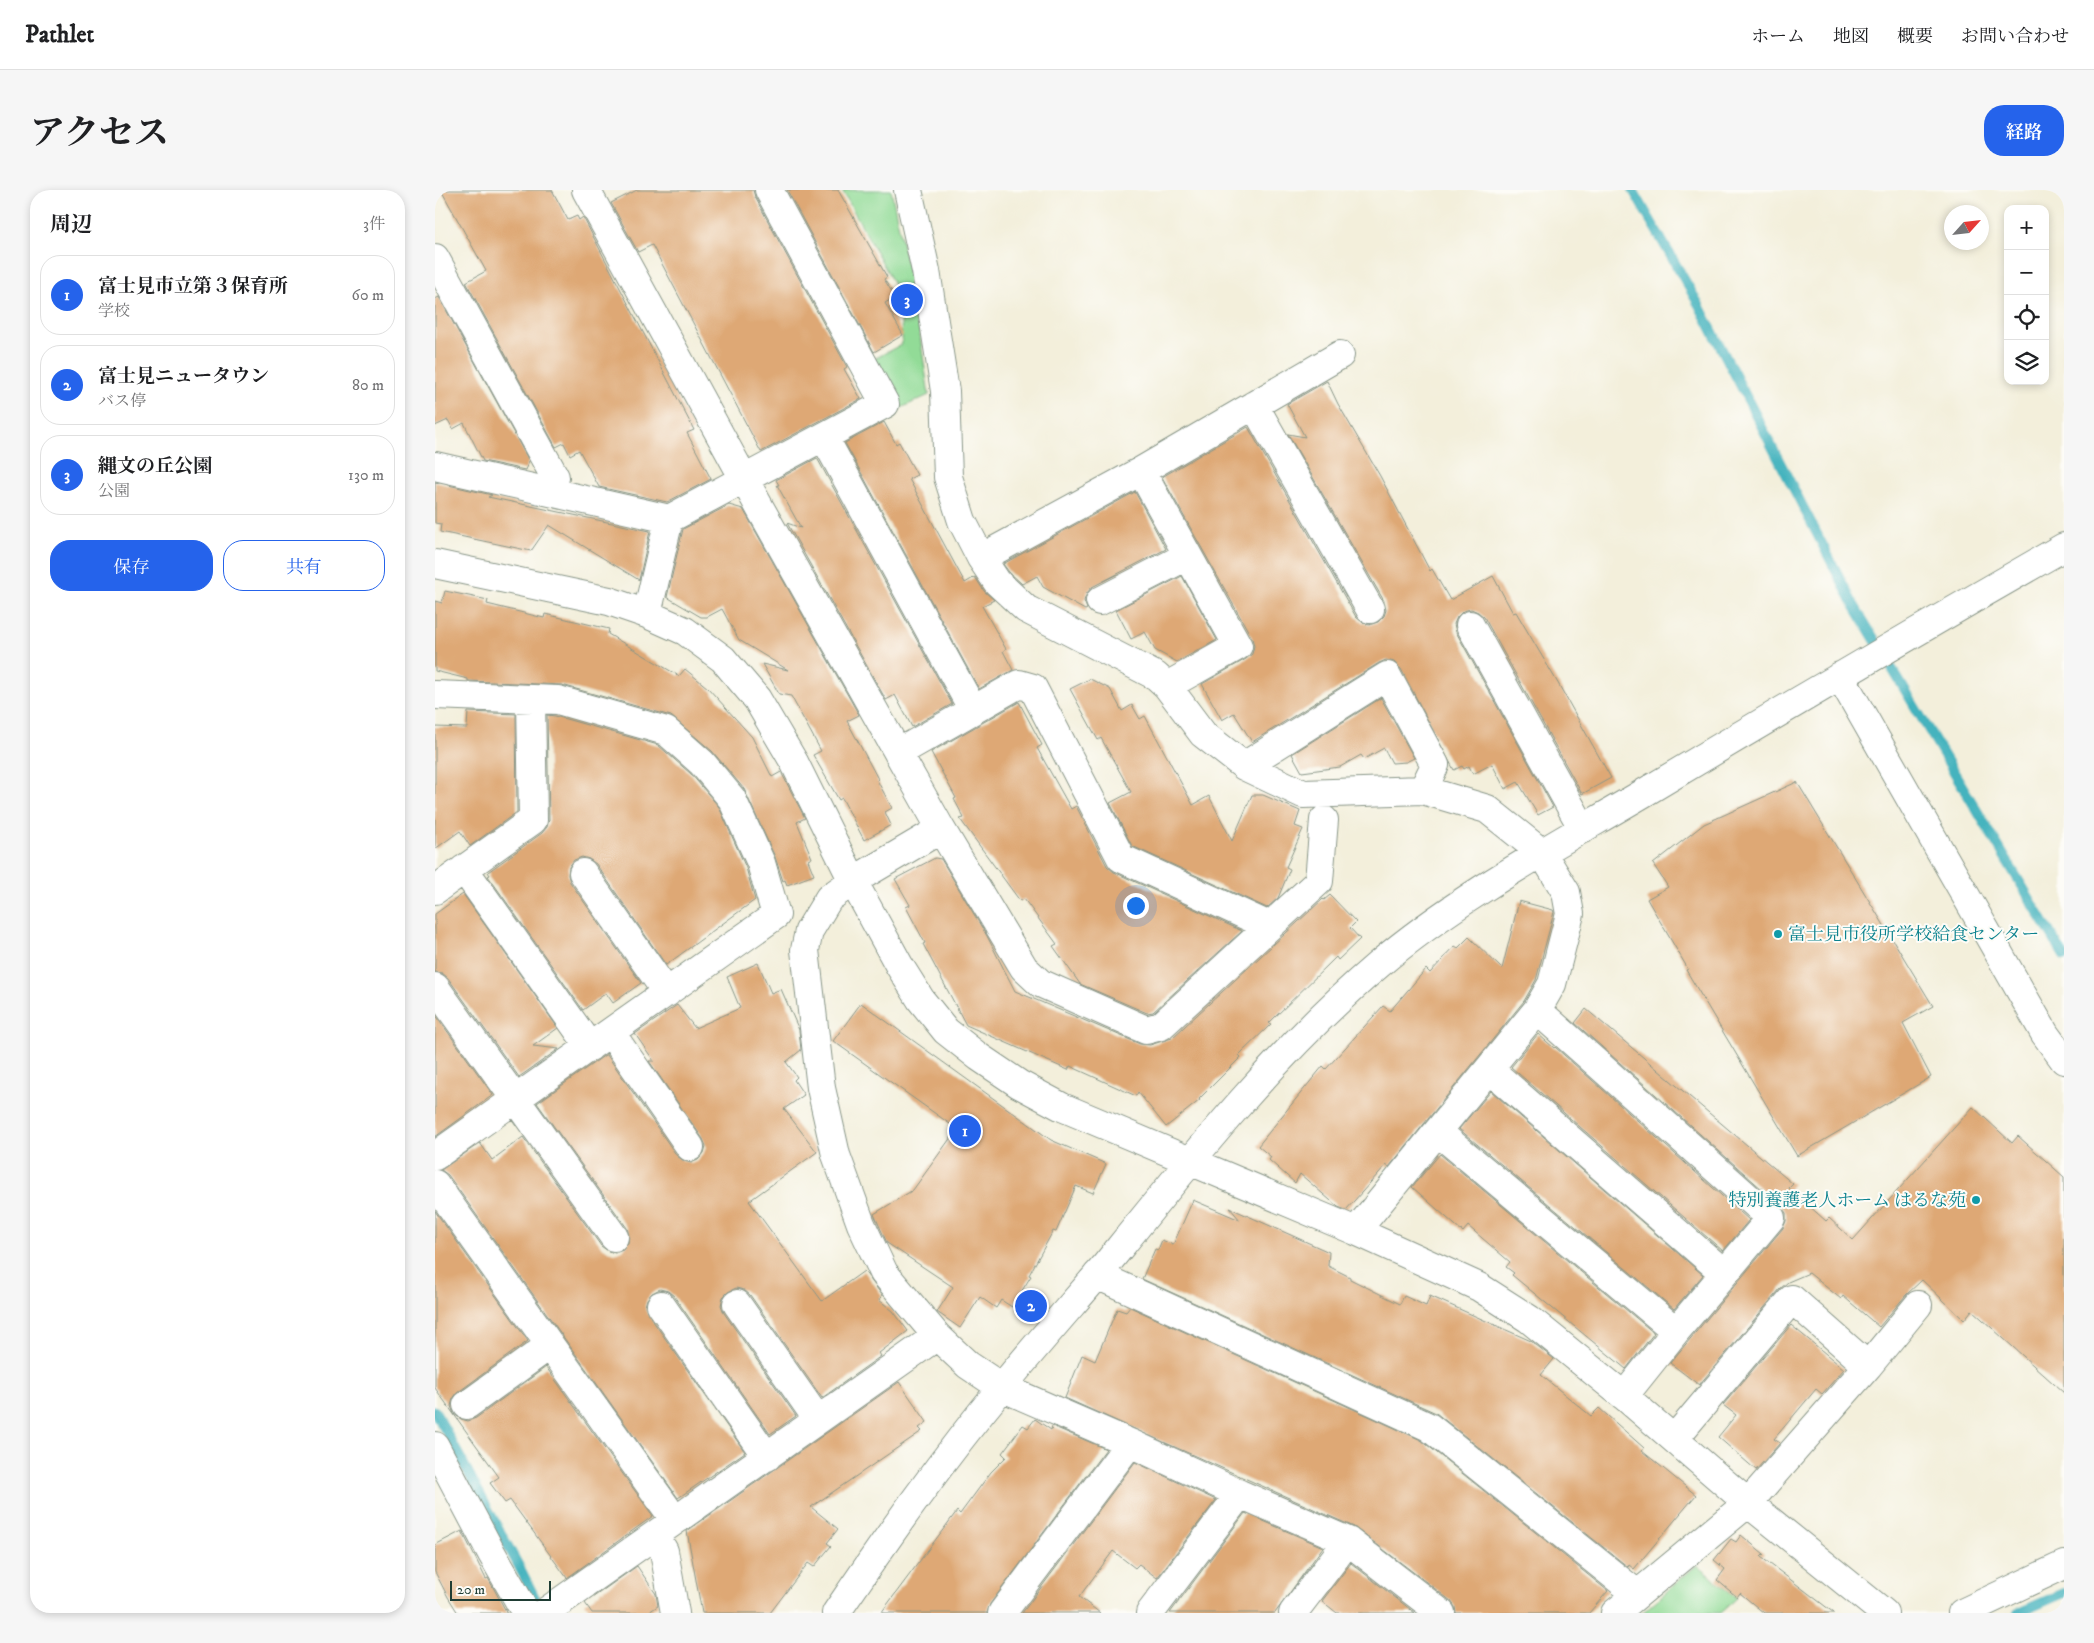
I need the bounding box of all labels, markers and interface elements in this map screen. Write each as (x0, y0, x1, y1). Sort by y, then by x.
text: Pathlet (25, 20, 94, 50)
text: ホーム (1751, 26, 1805, 48)
text: 地図 (1833, 26, 1869, 48)
text: 概要 (1897, 26, 1933, 48)
text: お問い合わせ (1961, 26, 2069, 48)
button: 経路 (1984, 105, 2064, 156)
text: アクセス (30, 112, 169, 156)
north arrow (1944, 205, 1989, 250)
map controls (2004, 205, 2049, 385)
button: + (2004, 205, 2049, 250)
text: 周辺 (50, 212, 92, 238)
text: 3件 (363, 214, 385, 234)
button: − (2004, 250, 2049, 295)
text: 富士見市立第３保育所 (98, 275, 288, 298)
pin: 3 (891, 281, 923, 319)
text: 1 (64, 285, 70, 305)
text: 60 m (352, 285, 384, 305)
button: locate (2004, 295, 2049, 340)
text: 学校 (98, 301, 130, 321)
button: layers (2004, 340, 2049, 385)
text: 富士見ニュータウン (98, 365, 269, 388)
text: 2 (63, 375, 71, 395)
text: 80 m (352, 375, 384, 395)
text: バス停 (98, 391, 146, 411)
text: 縄文の丘公園 (98, 455, 212, 478)
text: 3 (64, 465, 70, 485)
text: 130 m (348, 465, 384, 485)
text: 公園 (98, 481, 130, 501)
button: 保存 (50, 540, 213, 591)
button: 共有 (223, 540, 385, 591)
your location (1123, 893, 1149, 919)
place label: 富士見市役所学校給食センター (1788, 924, 2039, 946)
marker: 富士見市役所学校給食センター (1772, 928, 1784, 940)
pin: 1 (949, 1112, 981, 1150)
place label: 特別養護老人ホーム はるな苑 (1728, 1190, 1966, 1212)
marker: 特別養護老人ホーム はるな苑 (1970, 1194, 1982, 1206)
pin: 2 (1015, 1287, 1047, 1325)
scale bar (450, 1578, 551, 1601)
text: 20 m (457, 1581, 485, 1599)

